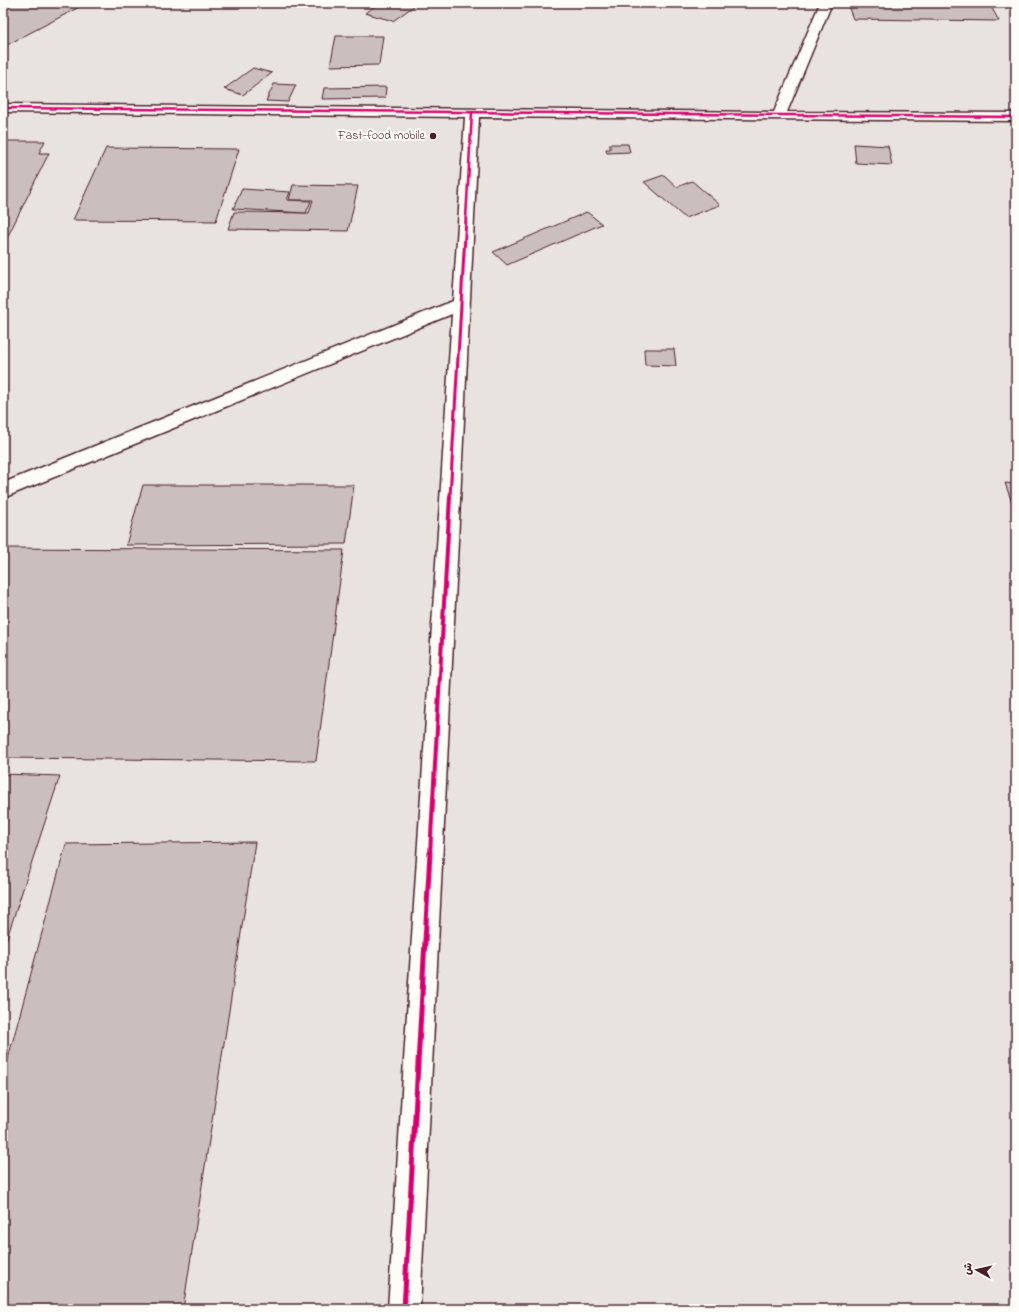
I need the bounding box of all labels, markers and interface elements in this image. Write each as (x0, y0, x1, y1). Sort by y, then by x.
place label: Fast-food mobile (337, 127, 426, 145)
marker: Fast-food mobile (428, 131, 438, 141)
north arrow (957, 1250, 997, 1290)
text: ش (959, 1262, 977, 1276)

